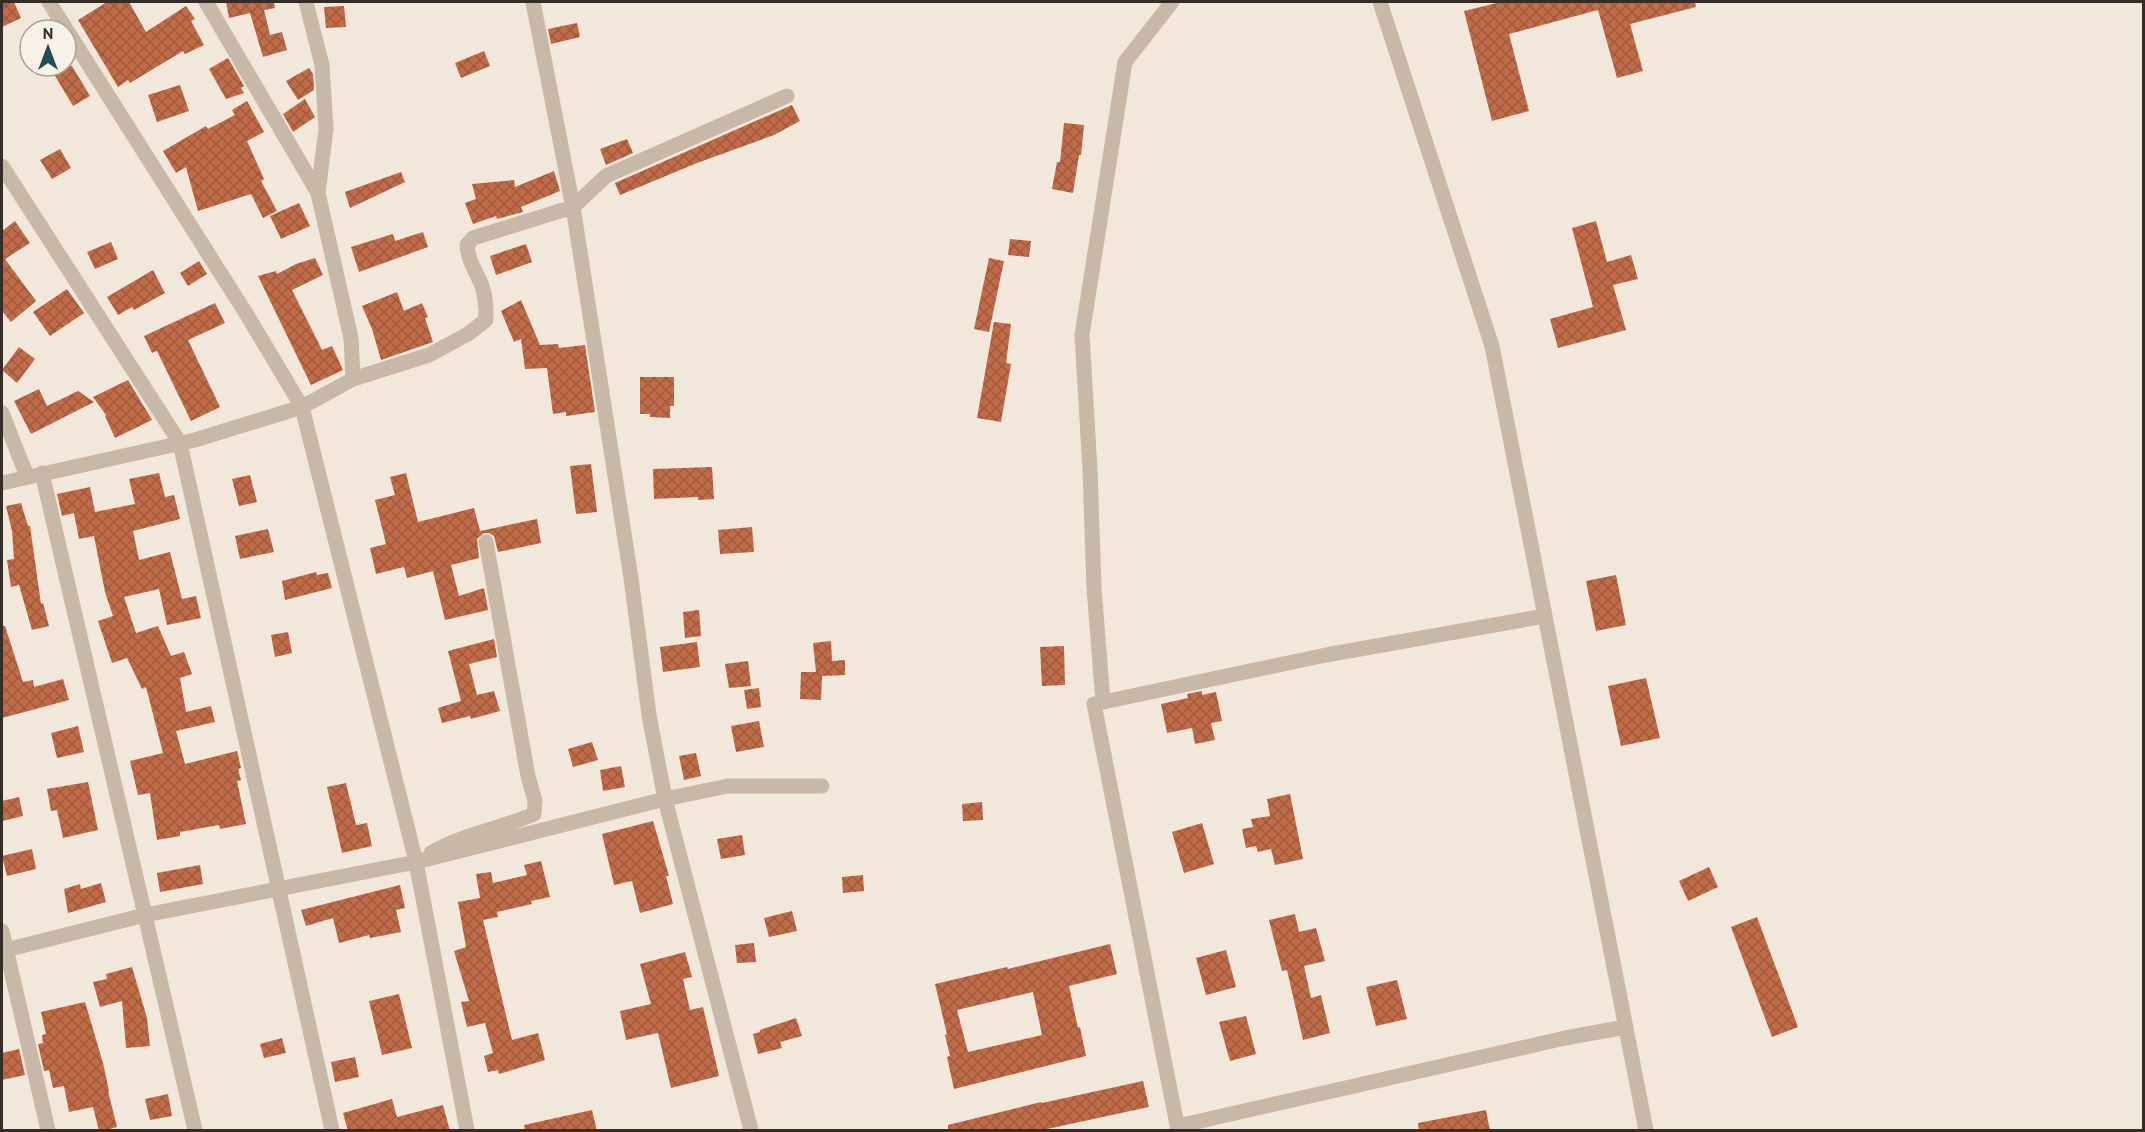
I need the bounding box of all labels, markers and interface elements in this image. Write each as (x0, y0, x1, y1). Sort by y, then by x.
north arrow (18, 18, 78, 78)
text: N (43, 23, 53, 43)

